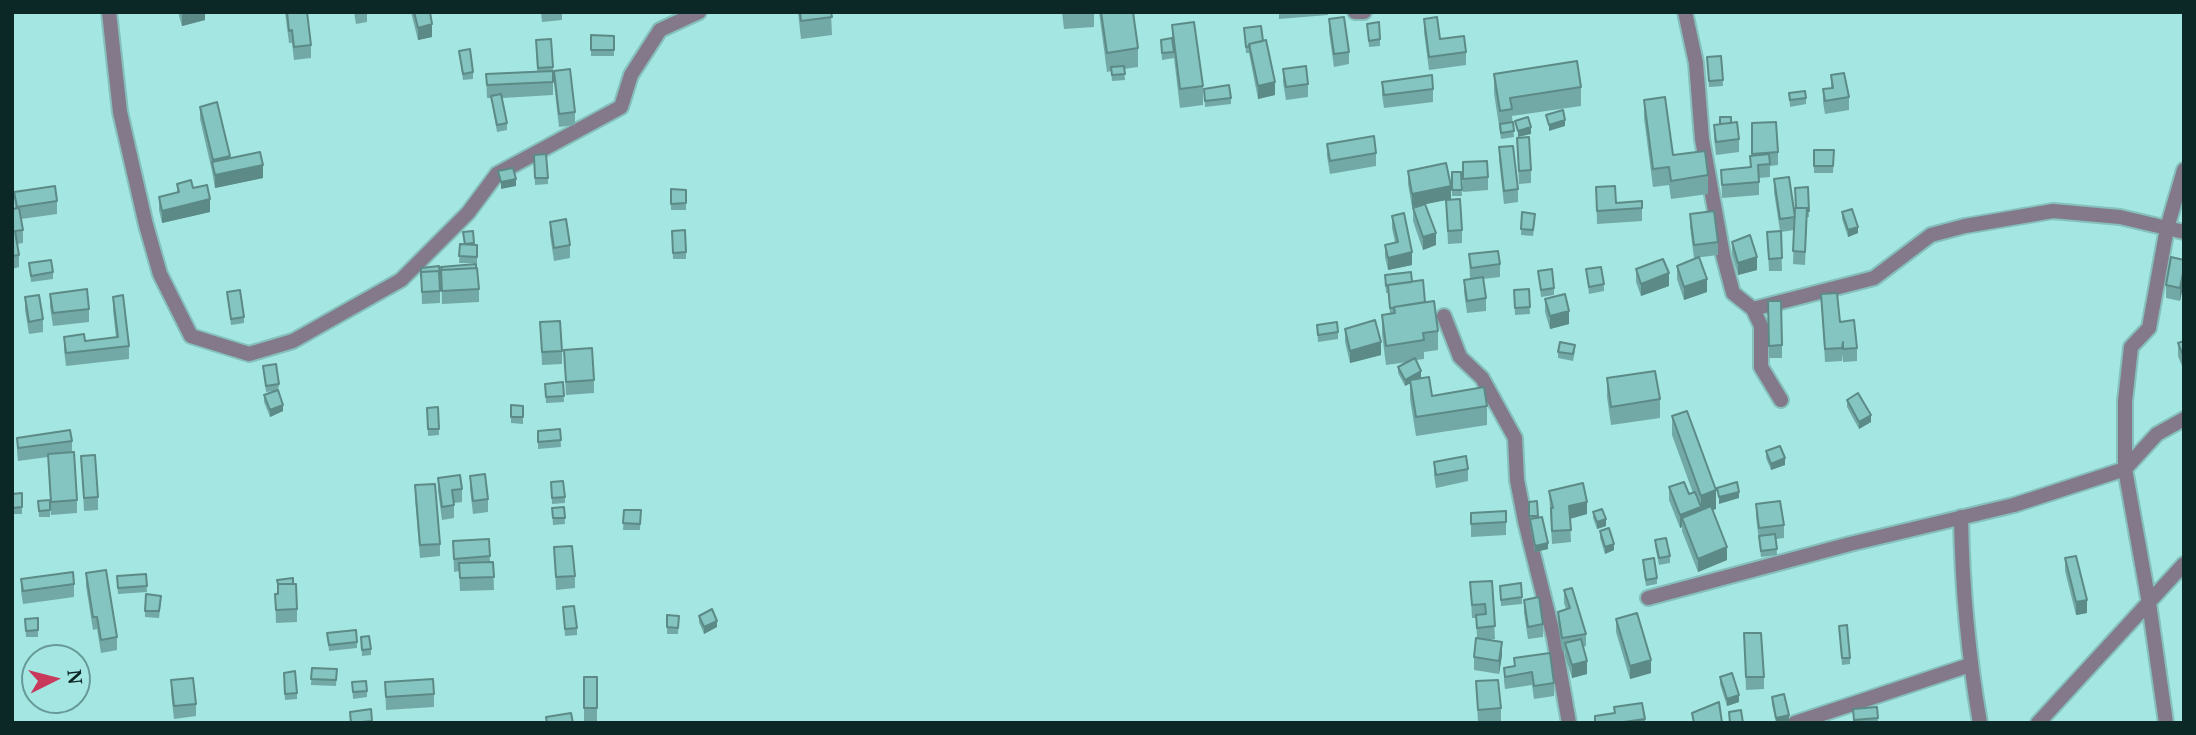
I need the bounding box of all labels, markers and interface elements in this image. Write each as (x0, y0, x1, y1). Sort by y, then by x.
north arrow (21, 644, 91, 714)
text: N (61, 668, 89, 686)

